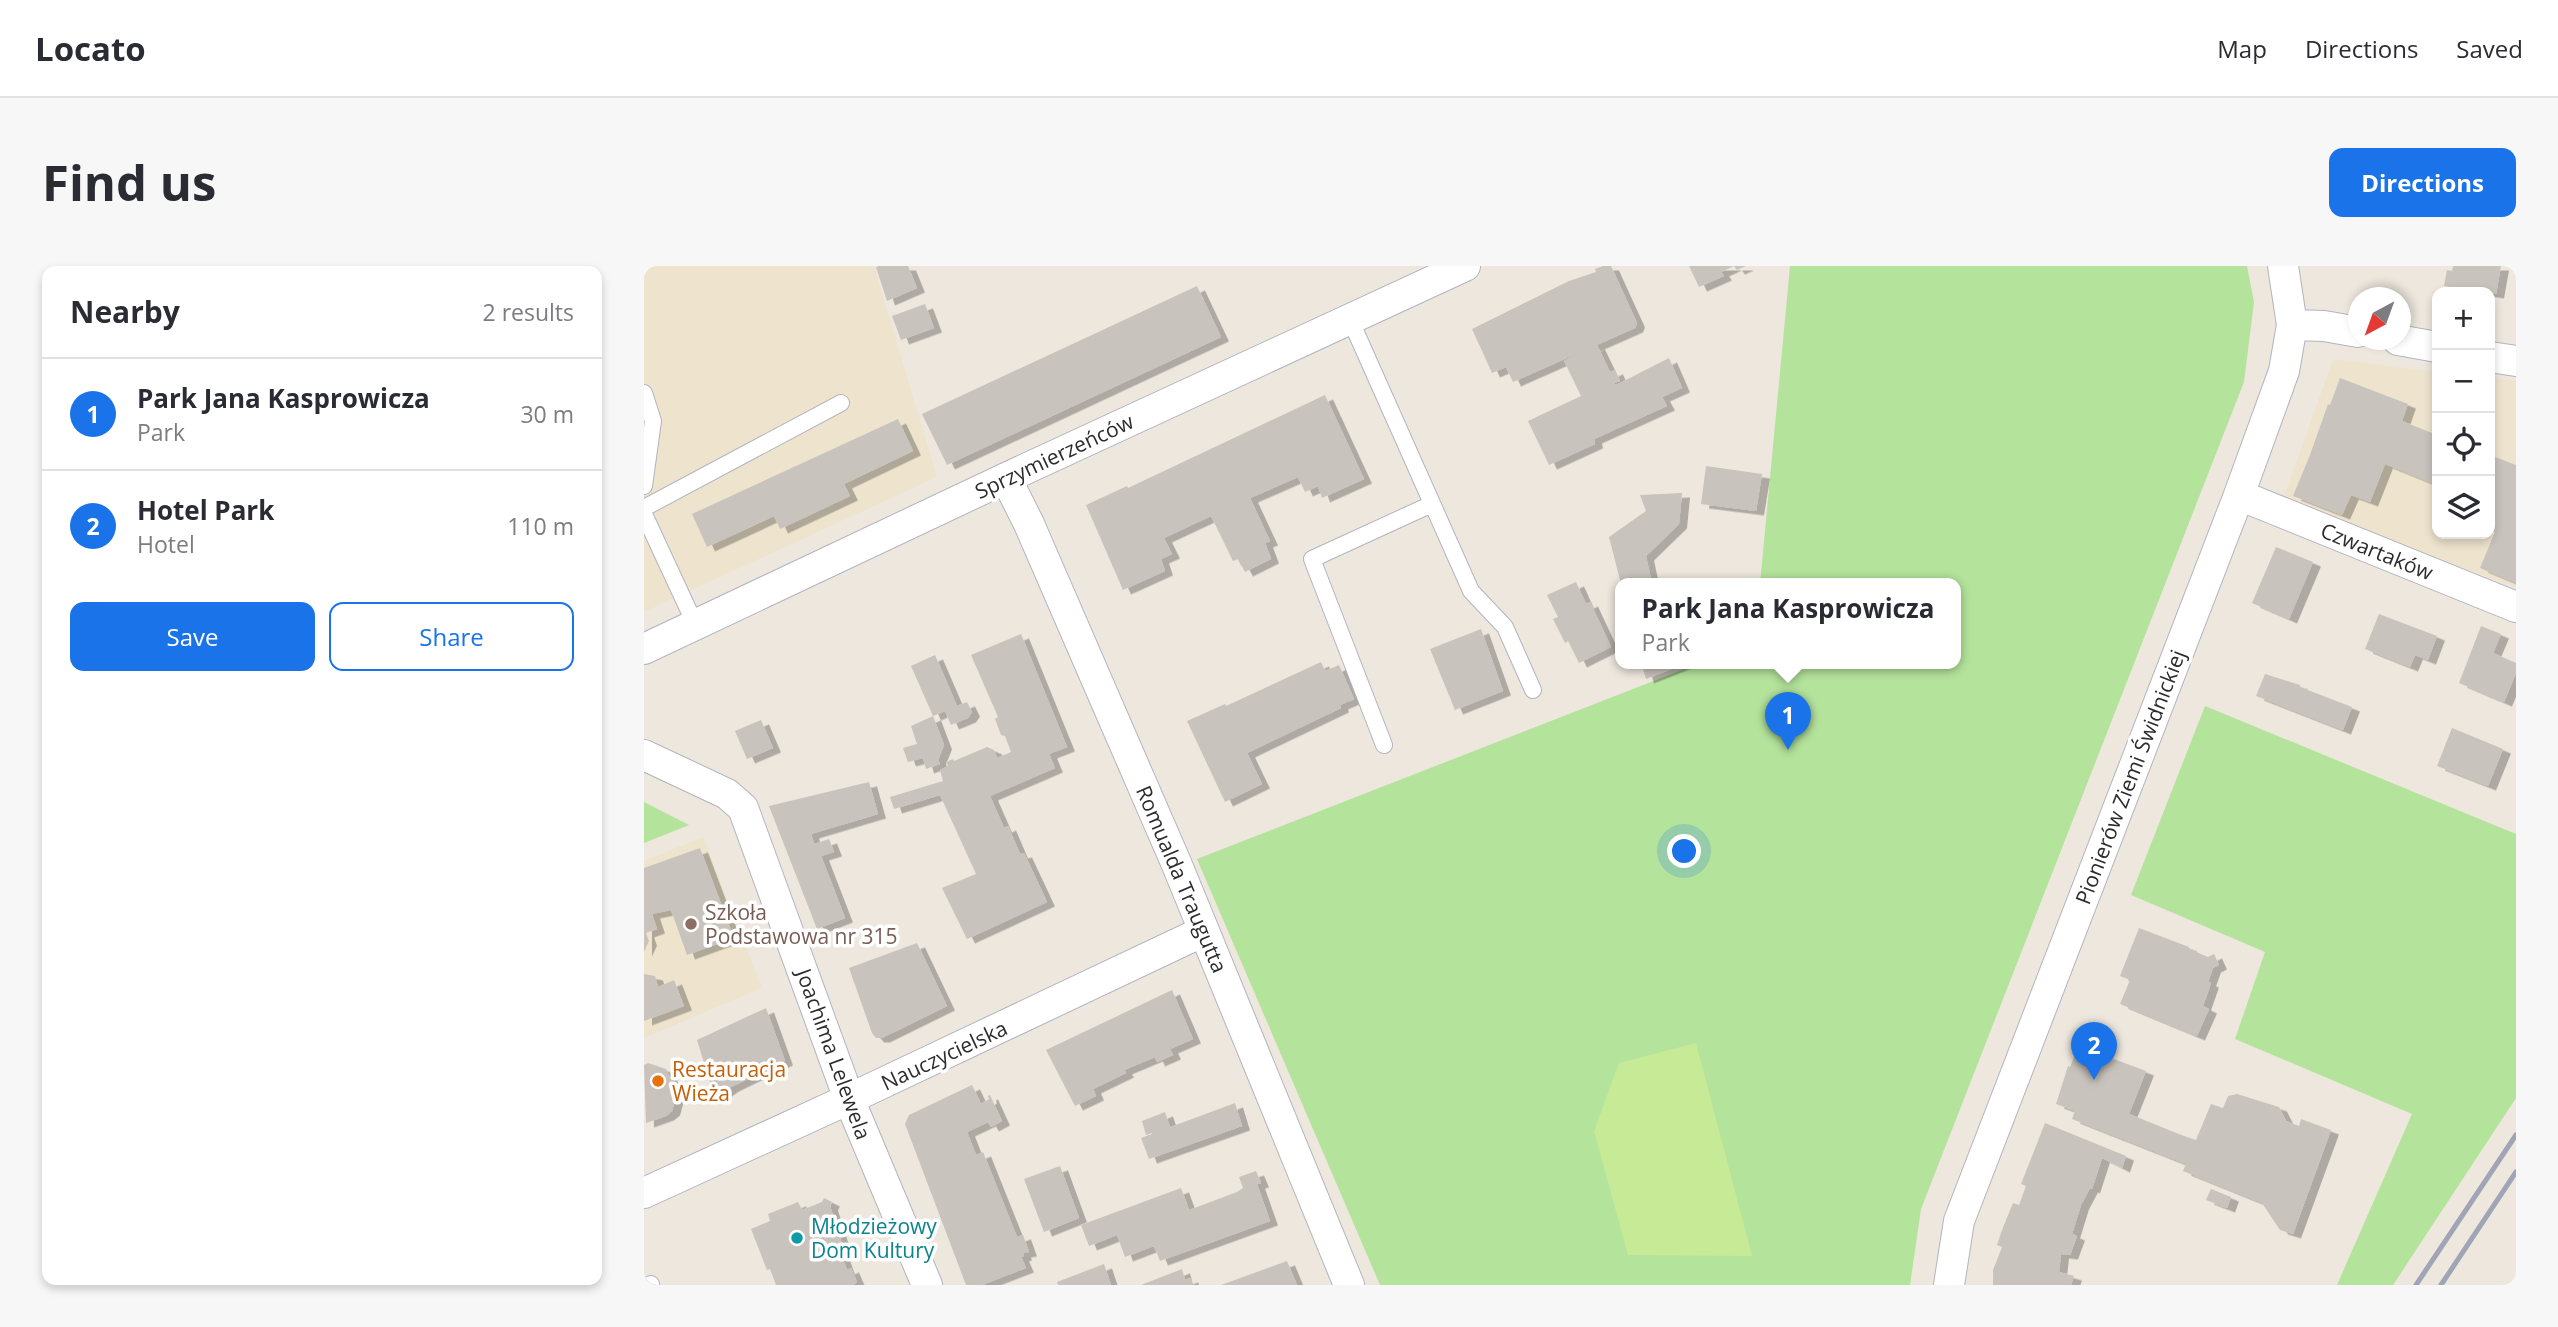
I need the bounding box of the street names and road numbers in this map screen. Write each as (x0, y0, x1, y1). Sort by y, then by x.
street label: Sprzymierzeńców (970, 407, 1138, 505)
street label: Czwartaków (2317, 516, 2438, 586)
street label: Pionierów Ziemi Świdnickiej (2068, 646, 2192, 908)
street label: Romualda Traugutta (1130, 781, 1234, 977)
street label: Joachima Lelewela (789, 963, 878, 1143)
street label: Nauczycielska (876, 1014, 1012, 1096)

